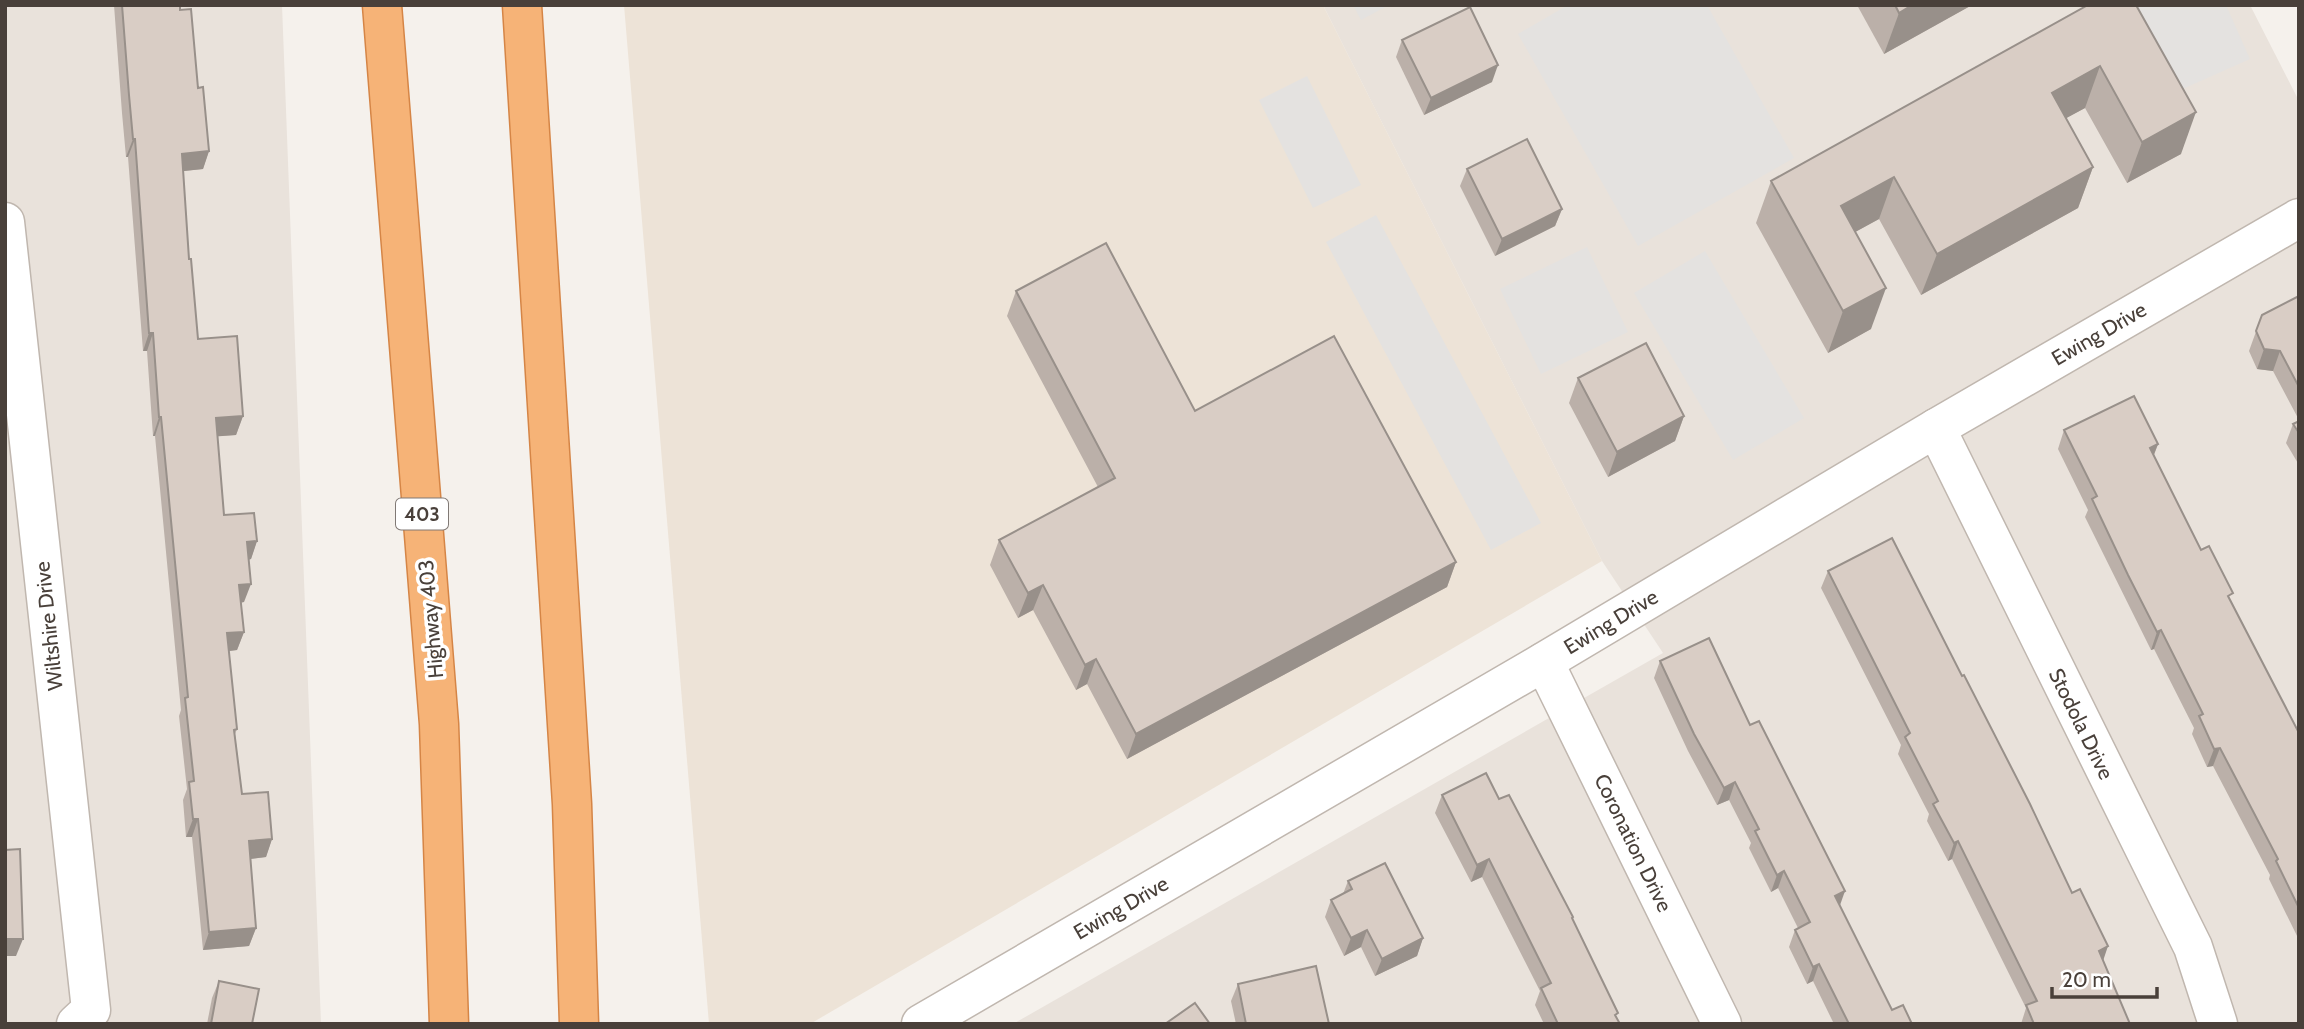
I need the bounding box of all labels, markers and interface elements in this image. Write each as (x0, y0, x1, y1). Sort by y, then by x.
street label: Ewing Drive (2047, 296, 2151, 371)
road number: 403 (396, 499, 448, 530)
street label: Highway 403 (413, 559, 448, 679)
street label: Wiltshire Drive (29, 560, 68, 692)
street label: Ewing Drive (1559, 584, 1662, 659)
street label: Stodola Drive (2044, 664, 2119, 784)
street label: Coronation Drive (1589, 770, 1678, 916)
street label: Ewing Drive (1069, 870, 1173, 945)
scale bar (2052, 956, 2157, 1000)
text: 20 m (2062, 967, 2111, 992)

